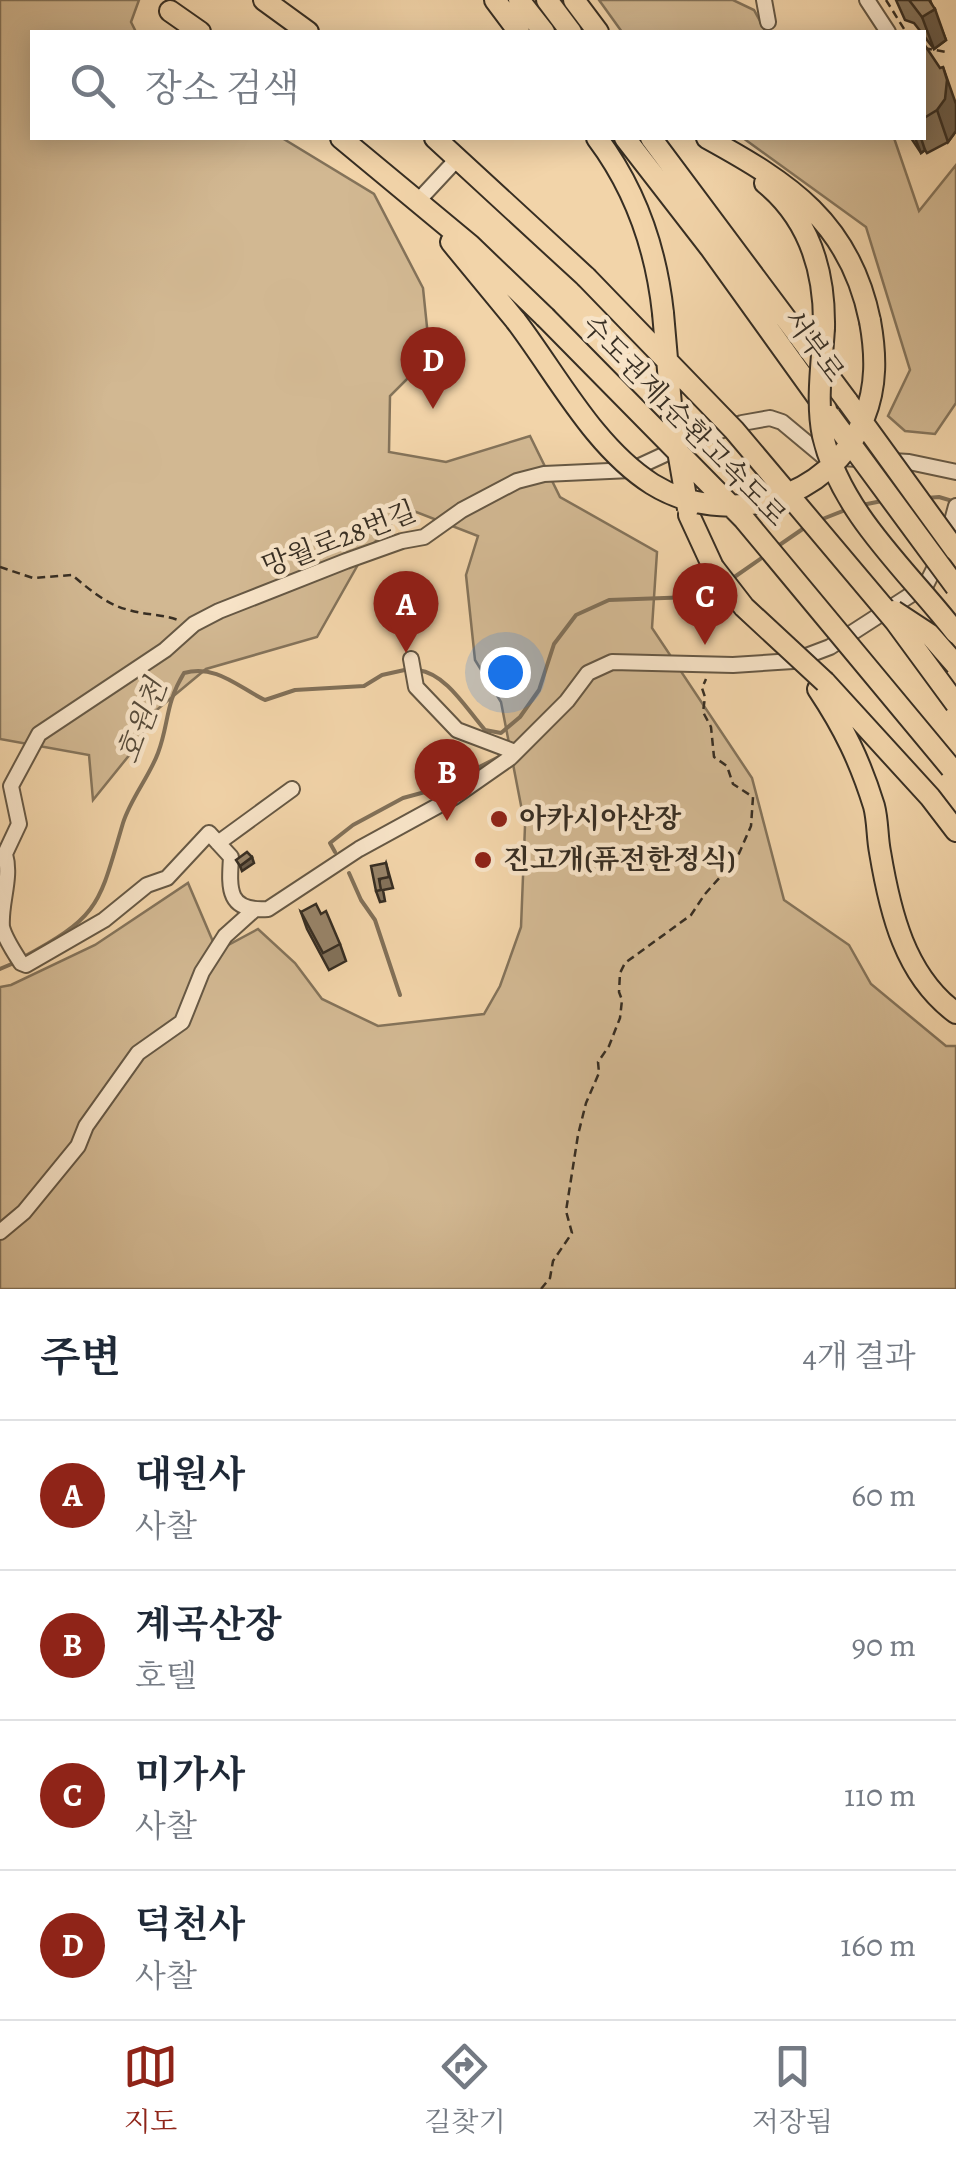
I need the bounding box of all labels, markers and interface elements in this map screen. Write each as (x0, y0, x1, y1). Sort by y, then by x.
search box (30, 30, 926, 140)
icon: search (65, 58, 120, 113)
text: 장소 검색 (145, 62, 299, 114)
street label: 서부로 (775, 302, 853, 390)
street label: 수도권제1순환고속도로 (573, 307, 795, 535)
pin: D (400, 326, 466, 409)
street label: 망월로28번길 (257, 492, 421, 586)
pin: C (672, 562, 738, 645)
pin: A (374, 570, 438, 653)
your location (480, 647, 531, 698)
water label: 호원천 (108, 671, 177, 769)
pin: B (414, 738, 480, 821)
place label: 아카시아산장 (519, 800, 682, 838)
marker: 아카시아산장 (488, 808, 510, 830)
place label: 진고개(퓨전한정식) (503, 841, 736, 879)
marker: 진고개(퓨전한정식) (472, 849, 494, 871)
text: 주변 (40, 1328, 121, 1385)
text: 4개 결과 (802, 1334, 916, 1378)
text: 대원사 (135, 1448, 245, 1500)
text: A (62, 1473, 83, 1517)
text: 60 m (851, 1473, 916, 1517)
text: 사찰 (135, 1504, 197, 1548)
text: 계곡산장 (135, 1598, 282, 1650)
text: B (62, 1623, 83, 1667)
text: 90 m (851, 1623, 916, 1667)
text: 호텔 (135, 1654, 197, 1698)
text: 미가사 (135, 1748, 245, 1800)
text: C (63, 1773, 82, 1817)
text: 110 m (844, 1773, 916, 1817)
text: 사찰 (135, 1804, 197, 1848)
text: 덕천사 (135, 1898, 245, 1950)
text: D (61, 1923, 84, 1967)
text: 160 m (840, 1923, 916, 1967)
text: 사찰 (135, 1954, 197, 1998)
tab: 지도 (123, 2039, 178, 2141)
tab: 길찾기 (424, 2039, 505, 2141)
tab: 저장됨 (752, 2039, 833, 2141)

